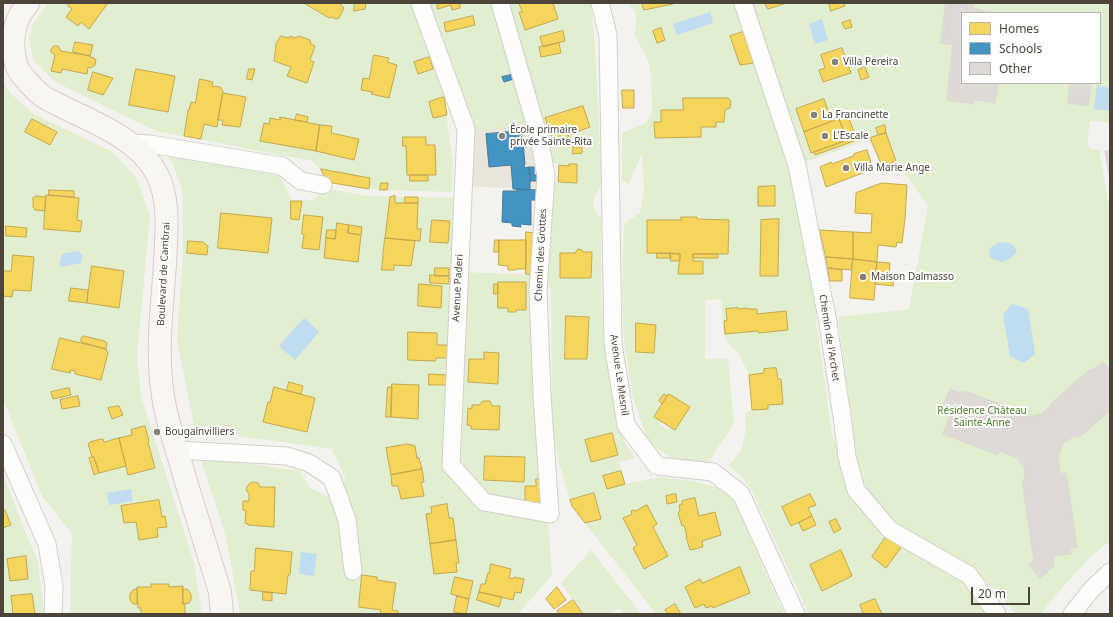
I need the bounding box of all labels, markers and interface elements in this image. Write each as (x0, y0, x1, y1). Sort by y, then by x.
legend (961, 12, 1101, 84)
text: Homes (999, 20, 1039, 37)
text: Schools (999, 40, 1042, 57)
place label: Villa Pereira (843, 56, 898, 68)
marker: Villa Pereira (830, 57, 840, 67)
text: Other (999, 60, 1032, 77)
place label: La Francinette (822, 109, 888, 121)
marker: La Francinette (809, 110, 819, 120)
place label: École primaire privée Sainte-Rita (510, 124, 592, 148)
place label: L'Escale (833, 130, 869, 142)
marker: École primaire privée Sainte-Rita (497, 131, 507, 141)
marker: L'Escale (820, 131, 830, 141)
place label: Villa Marie Ange (854, 162, 930, 174)
marker: Villa Marie Ange (841, 163, 851, 173)
street label: Chemin des Grottes (533, 208, 549, 302)
street label: Boulevard de Cambrai (155, 222, 173, 326)
street label: Avenue Paderi (450, 254, 466, 322)
place label: Maison Dalmasso (871, 271, 954, 283)
marker: Maison Dalmasso (858, 272, 868, 282)
street label: Chemin de l'Archet (816, 294, 842, 382)
street label: Avenue Le Mesnil (607, 334, 631, 416)
park label: Résidence Château Sainte-Anne (937, 405, 1027, 428)
place label: Bougainvilliers (165, 426, 234, 438)
marker: Bougainvilliers (152, 427, 162, 437)
scale bar (973, 579, 1032, 605)
text: 20 m (978, 585, 1006, 602)

